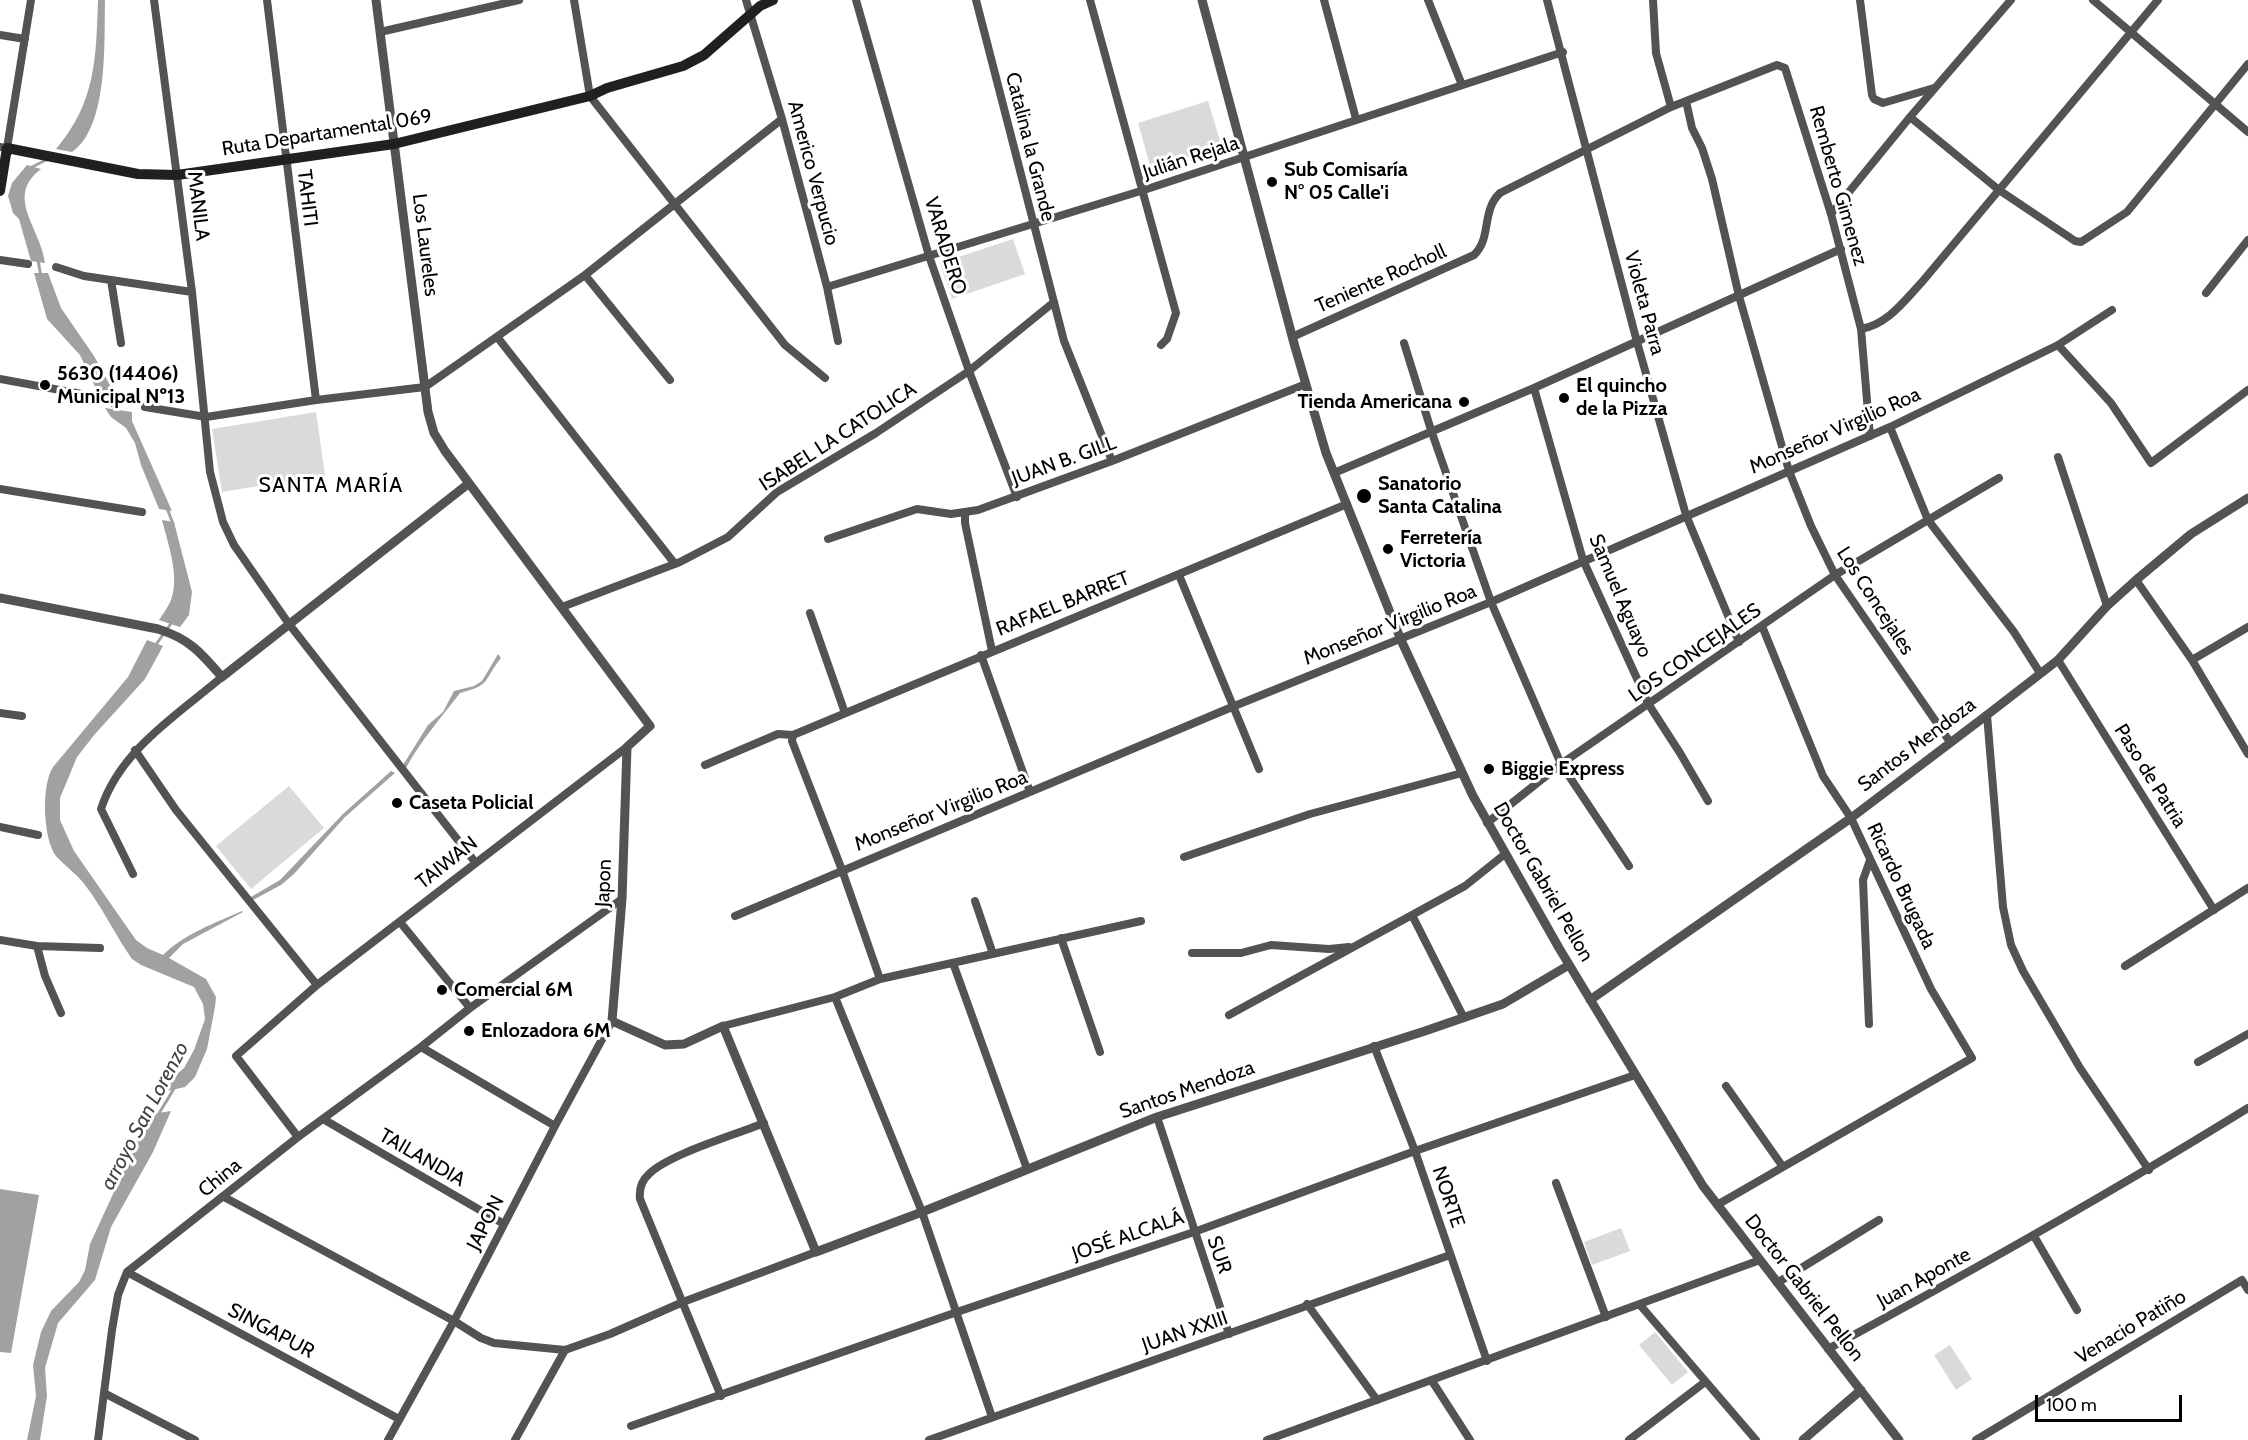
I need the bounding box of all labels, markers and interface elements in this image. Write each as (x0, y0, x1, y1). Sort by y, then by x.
street label: Catalina la Grande (1000, 70, 1060, 224)
street label: Americo Verpucio (782, 98, 844, 248)
street label: Remberto Gimenez (1804, 103, 1872, 269)
street label: Ruta Departamental 069 (220, 105, 434, 161)
street label: Julián Rejala (1140, 131, 1242, 185)
place label: Sub Comisaría N° 05 Calle'i (1284, 158, 1408, 205)
street label: TAHITI (292, 168, 322, 228)
street label: MANILA (182, 170, 214, 242)
marker: Sub Comisaría N° 05 Calle'i (1265, 175, 1279, 189)
street label: Los Laureles (407, 192, 443, 298)
street label: VARADERO (919, 194, 971, 298)
street label: Teniente Rocholl (1312, 239, 1450, 319)
street label: Violeta Parra (1619, 248, 1669, 358)
place label: 5630 (14406) Municipal Nº13 (57, 362, 185, 409)
place label: El quincho de la Pizza (1576, 374, 1667, 421)
street label: ISABEL LA CATOLICA (755, 377, 921, 497)
marker: 5630 (14406) Municipal Nº13 (38, 378, 52, 392)
street label: Monseñor Virgilio Roa (1746, 383, 1924, 479)
place label: Tienda Americana (1297, 390, 1452, 414)
marker: El quincho de la Pizza (1557, 391, 1571, 405)
marker: Tienda Americana (1457, 395, 1471, 409)
street label: JUAN B. GILL (1009, 431, 1119, 491)
place label: Sanatorio Santa Catalina (1378, 472, 1502, 519)
district label: SANTA MARÍA (258, 473, 404, 499)
marker: Sanatorio Santa Catalina (1355, 487, 1373, 505)
place label: Ferretería Victoria (1400, 526, 1482, 573)
street label: Samuel Aguayo (1583, 531, 1657, 661)
marker: Ferretería Victoria (1381, 542, 1395, 556)
street label: Los Concejales (1831, 542, 1919, 660)
street label: RAFAEL BARRET (993, 566, 1133, 642)
street label: Monseñor Virgilio Roa (1300, 579, 1480, 671)
street label: LOS CONCEJALES (1624, 598, 1766, 708)
street label: Santos Mendoza (1853, 693, 1981, 797)
street label: Paso de Patria (2109, 720, 2191, 832)
place label: Biggie Express (1501, 757, 1625, 781)
marker: Biggie Express (1482, 762, 1496, 776)
street label: Monseñor Virgilio Roa (851, 765, 1031, 857)
place label: Caseta Policial (409, 791, 533, 815)
marker: Caseta Policial (390, 796, 404, 810)
street label: Doctor Gabriel Pellon (1488, 798, 1598, 966)
street label: Ricardo Brugada (1861, 819, 1941, 953)
street label: TAIWAN (411, 832, 483, 894)
street label: Japon (591, 858, 617, 908)
place label: Comercial 6M (454, 978, 573, 1002)
marker: Comercial 6M (435, 983, 449, 997)
place label: Enlozadora 6M (481, 1019, 611, 1043)
marker: Enlozadora 6M (462, 1024, 476, 1038)
water label: arroyo San Lorenzo (95, 1038, 195, 1194)
street label: Santos Mendoza (1116, 1056, 1258, 1124)
street label: TAILANDIA (375, 1124, 469, 1192)
street label: China (194, 1154, 246, 1202)
street label: NORTE (1426, 1163, 1470, 1231)
street label: JAPON (462, 1192, 510, 1254)
street label: JOSÉ ALCALÁ (1069, 1206, 1187, 1266)
street label: Doctor Gabriel Pellon (1739, 1210, 1869, 1366)
street label: SUR (1201, 1233, 1237, 1277)
street label: Juan Aponte (1873, 1243, 1975, 1313)
street label: Venacio Patiño (2071, 1285, 2191, 1369)
street label: SINGAPUR (224, 1298, 318, 1364)
street label: JUAN XXIII (1139, 1306, 1231, 1358)
scale bar (2038, 1383, 2185, 1421)
text: 100 m (2046, 1394, 2097, 1416)

